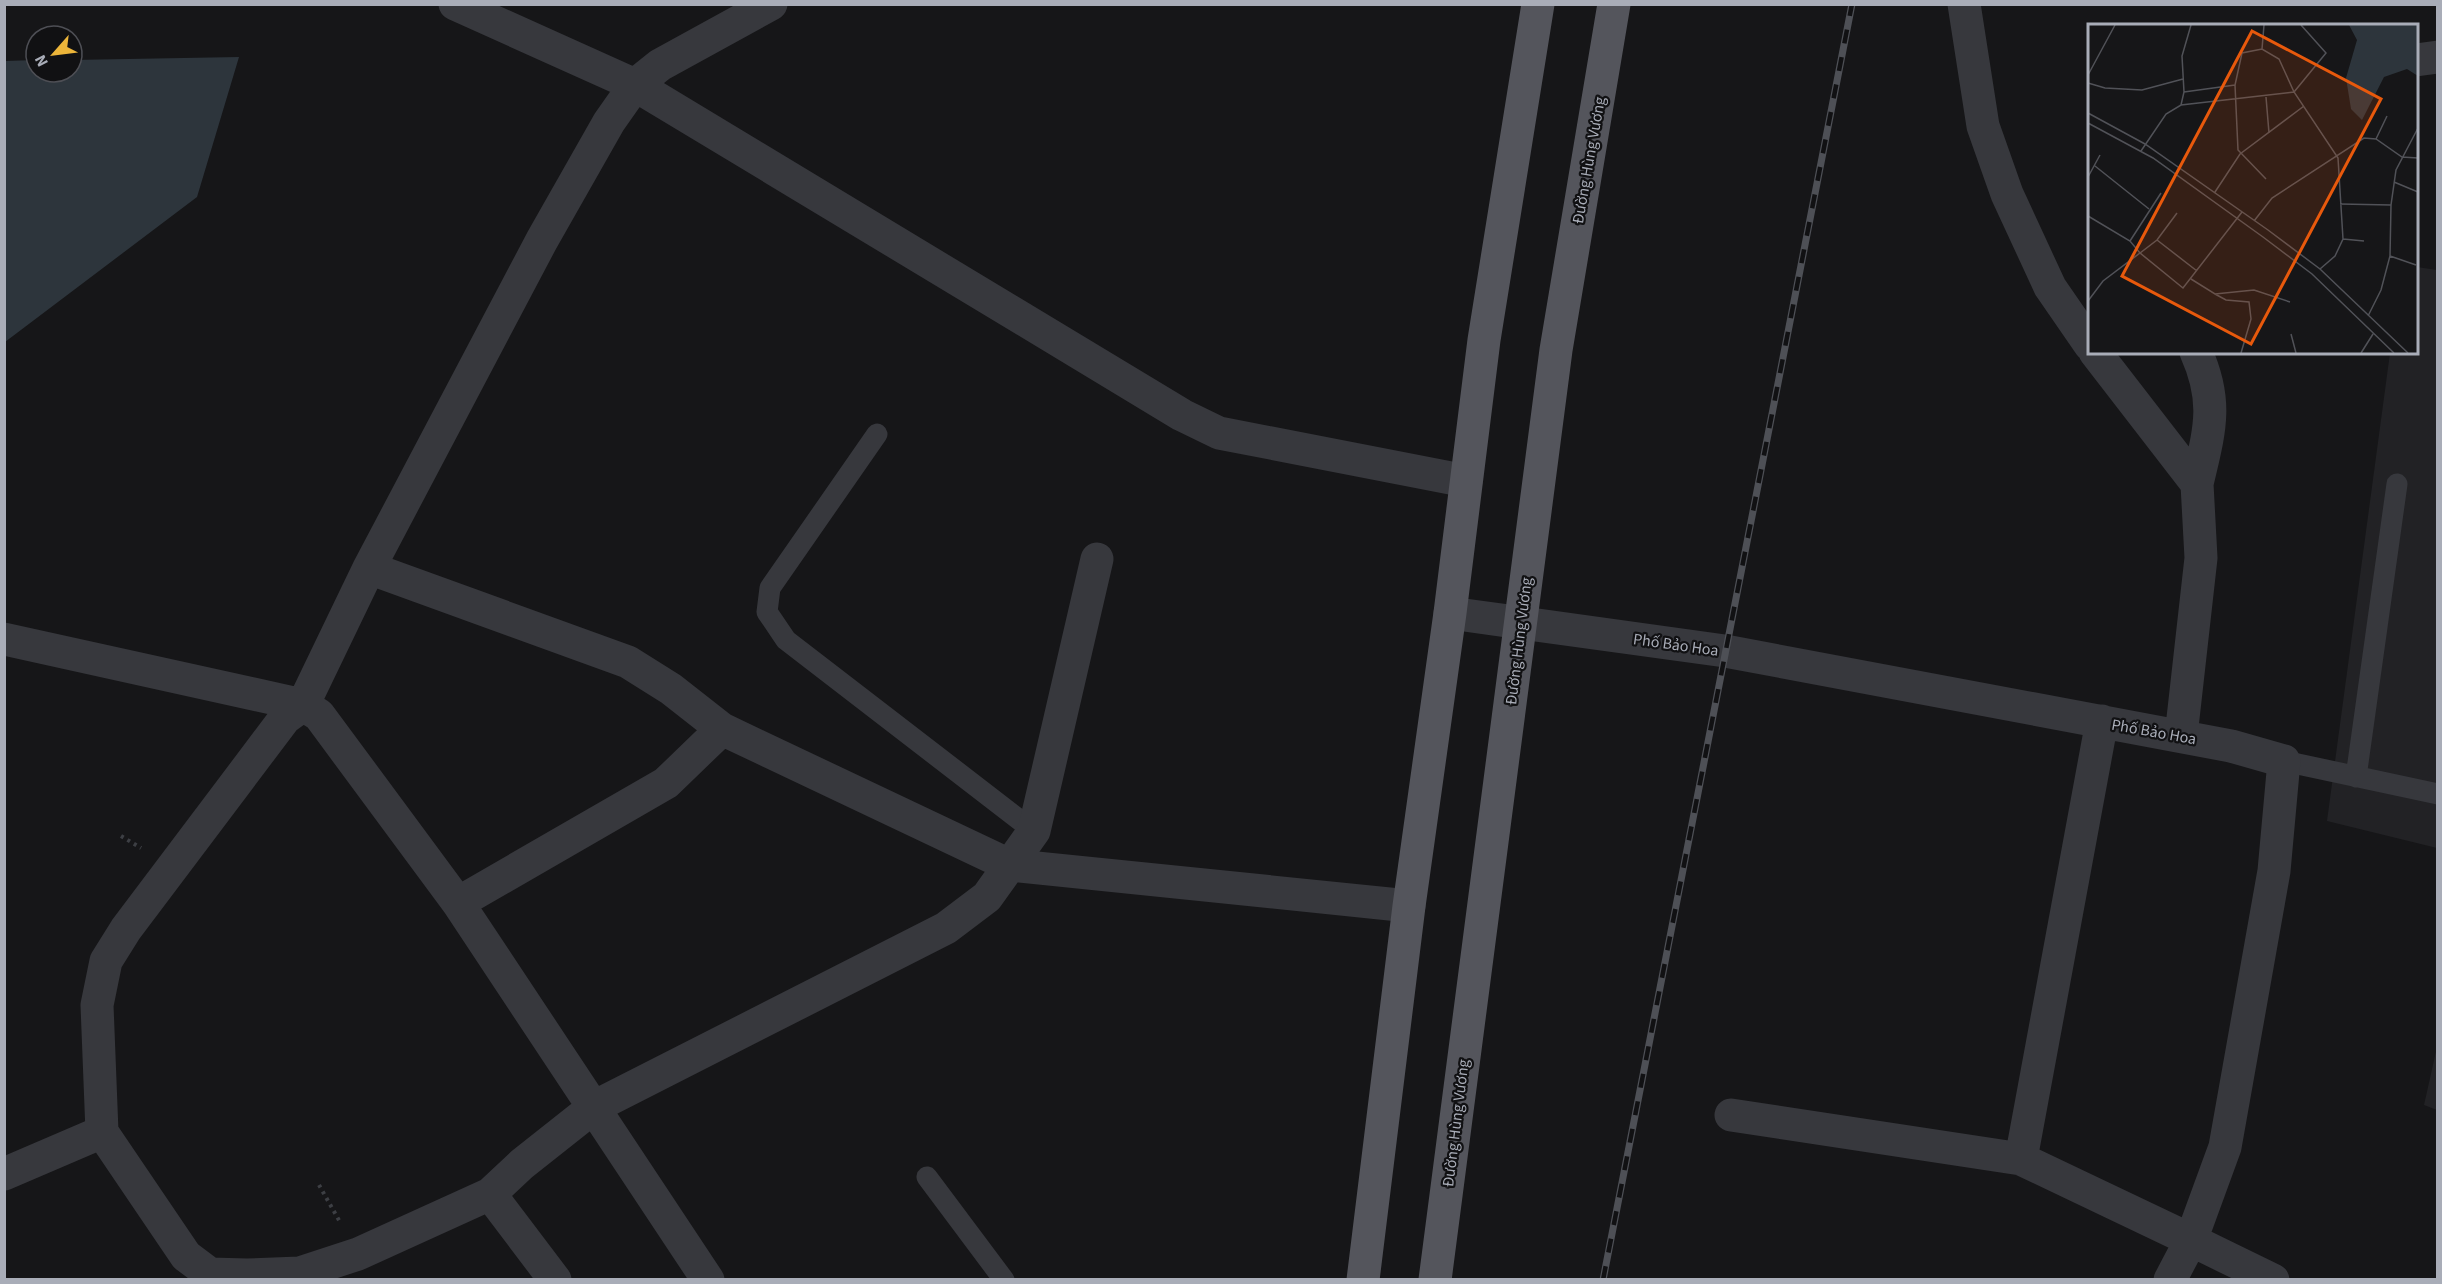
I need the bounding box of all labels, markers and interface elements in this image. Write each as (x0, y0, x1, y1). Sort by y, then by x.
north arrow (24, 24, 84, 84)
inset map (2088, 24, 2418, 354)
text: N (29, 51, 54, 70)
street label: Đường Hùng Vương (1567, 95, 1611, 225)
street label: Đường Hùng Vương (1500, 576, 1538, 706)
street label: Phố Bảo Hoa (1632, 628, 1720, 662)
street label: Phố Bảo Hoa (2110, 714, 2198, 750)
street label: Đường Hùng Vương (1437, 1058, 1475, 1188)

